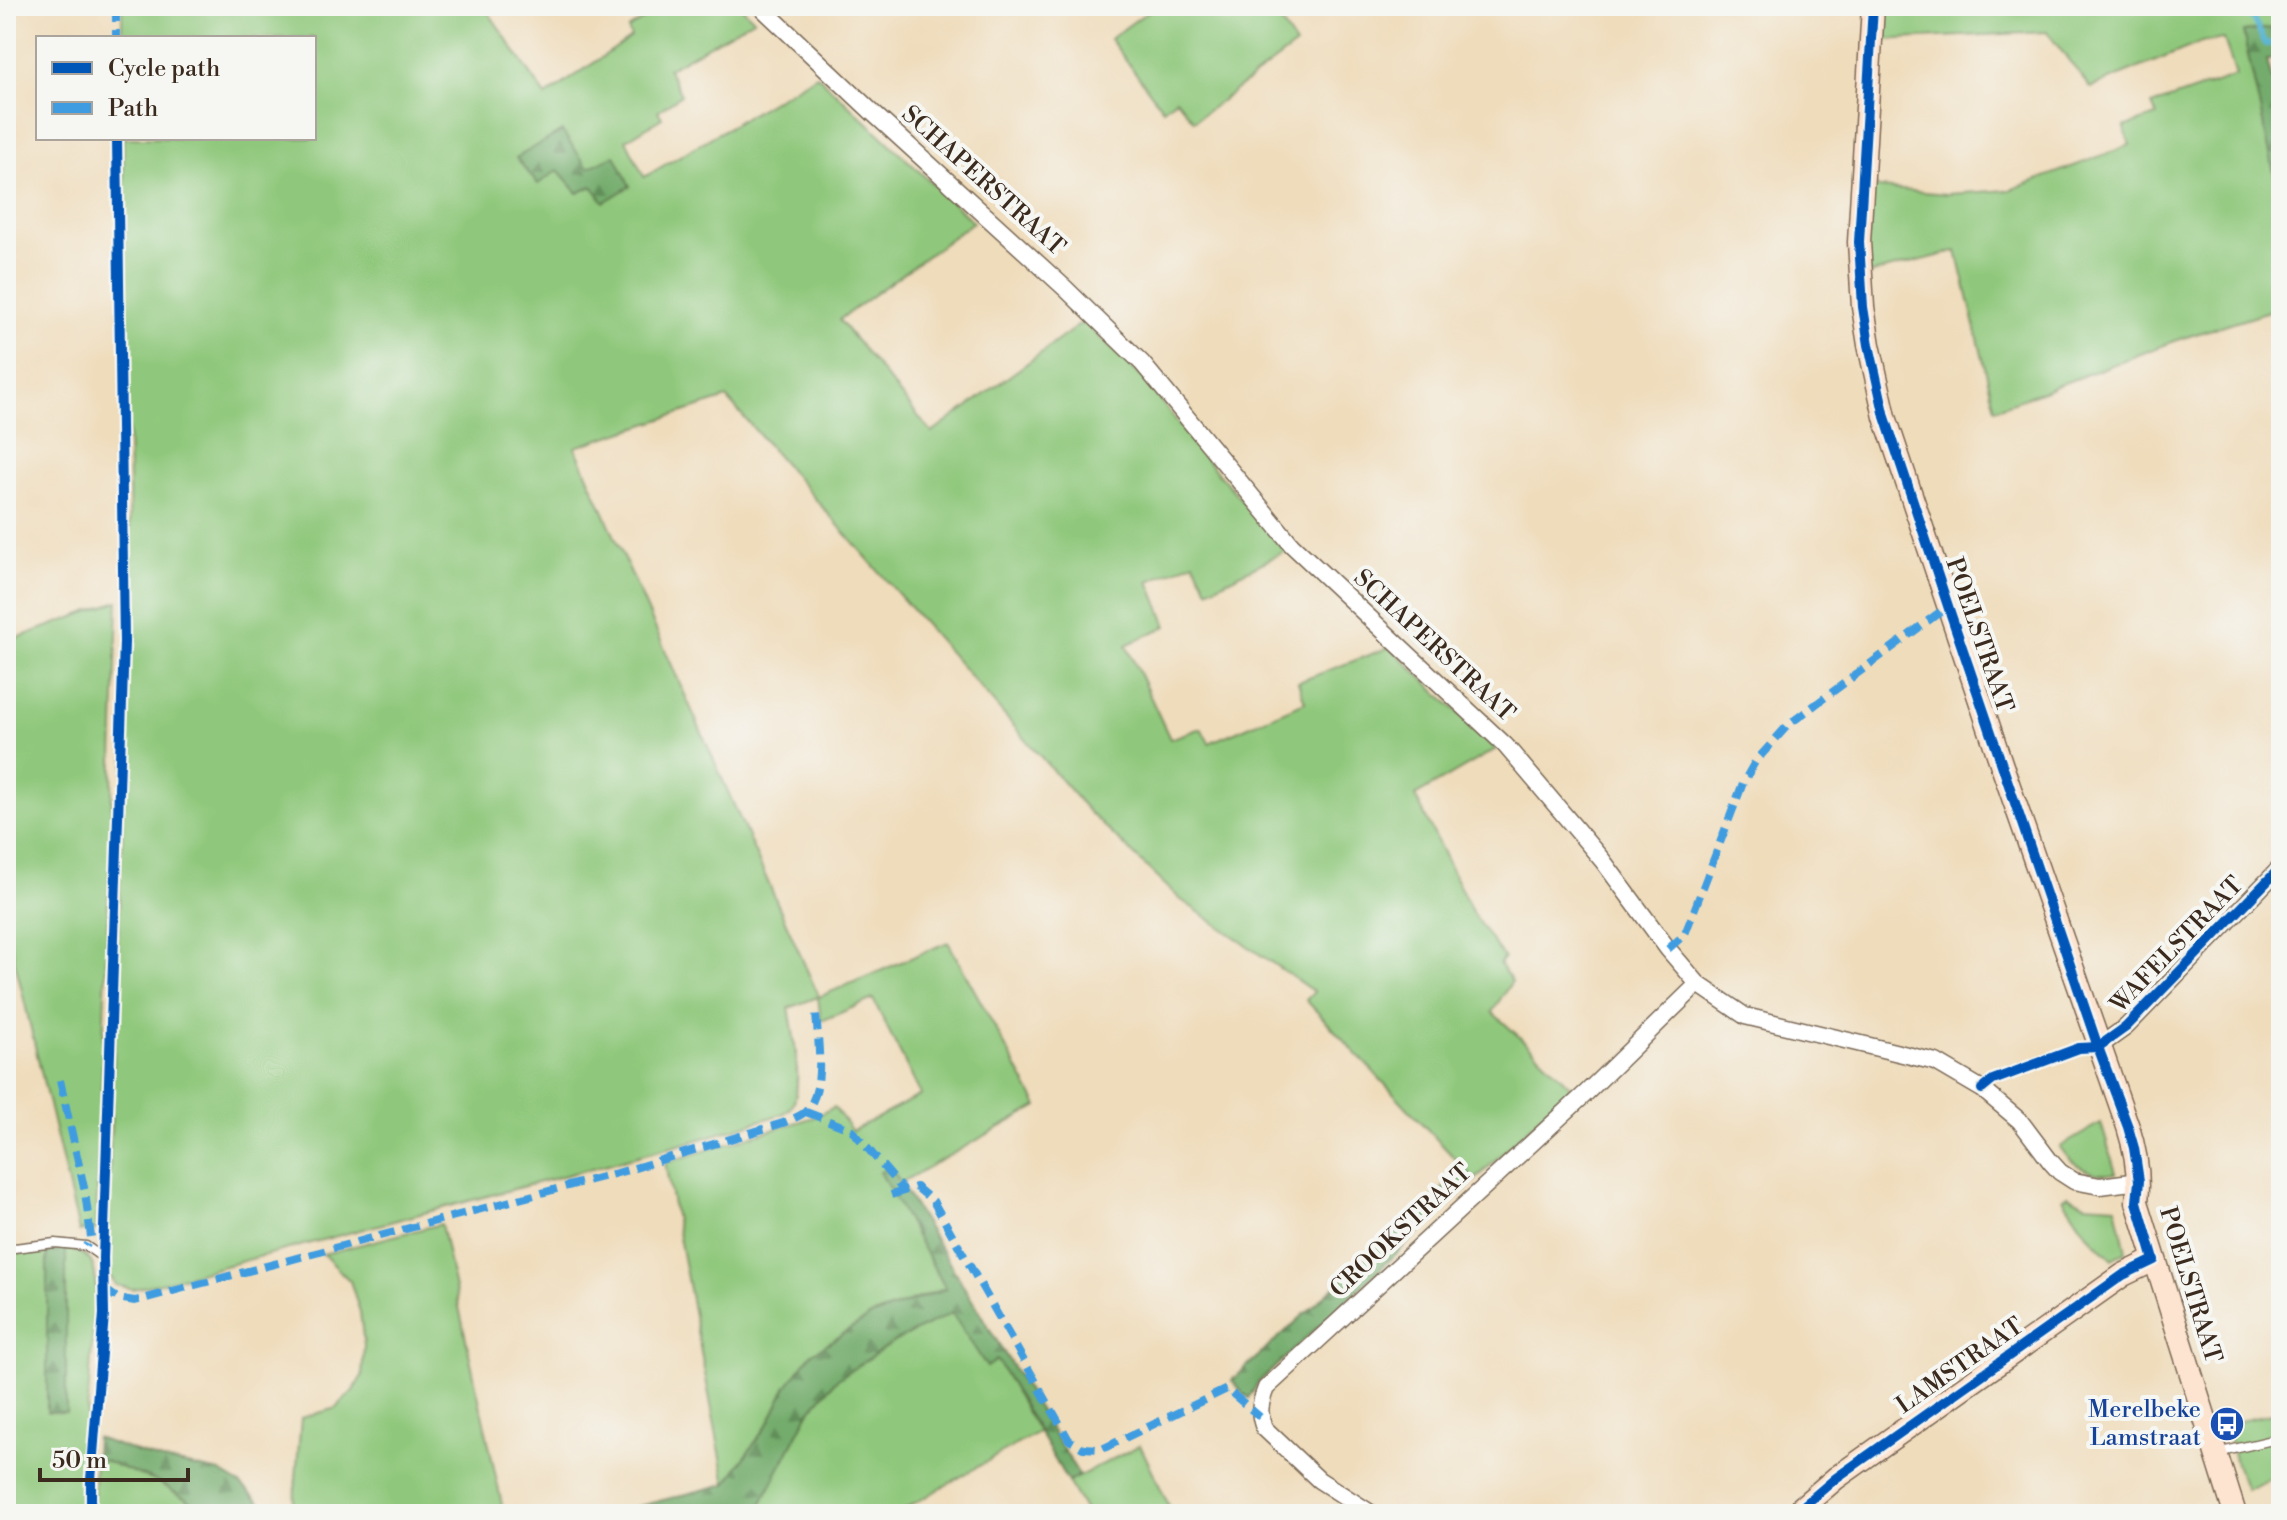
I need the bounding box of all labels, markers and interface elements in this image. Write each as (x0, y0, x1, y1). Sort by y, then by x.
legend (36, 36, 316, 140)
text: Cycle path (108, 54, 220, 84)
text: Path (108, 94, 158, 124)
street label: SCHAPERSTRAAT (895, 100, 1071, 262)
street label: POELSTRAAT (1939, 554, 2019, 716)
street label: SCHAPERSTRAAT (1347, 564, 1521, 729)
street label: WAFELSTRAAT (2104, 870, 2250, 1020)
street label: CROOKSTRAAT (1324, 1158, 1478, 1304)
street label: POELSTRAAT (2152, 1203, 2228, 1367)
street label: LAMSTRAAT (1891, 1311, 2029, 1421)
place label: Merelbeke Lamstraat (2088, 1395, 2202, 1453)
bus stop icon: Merelbeke Lamstraat (2208, 1405, 2246, 1443)
scale bar (40, 1432, 188, 1482)
text: 50 m (52, 1446, 107, 1476)

